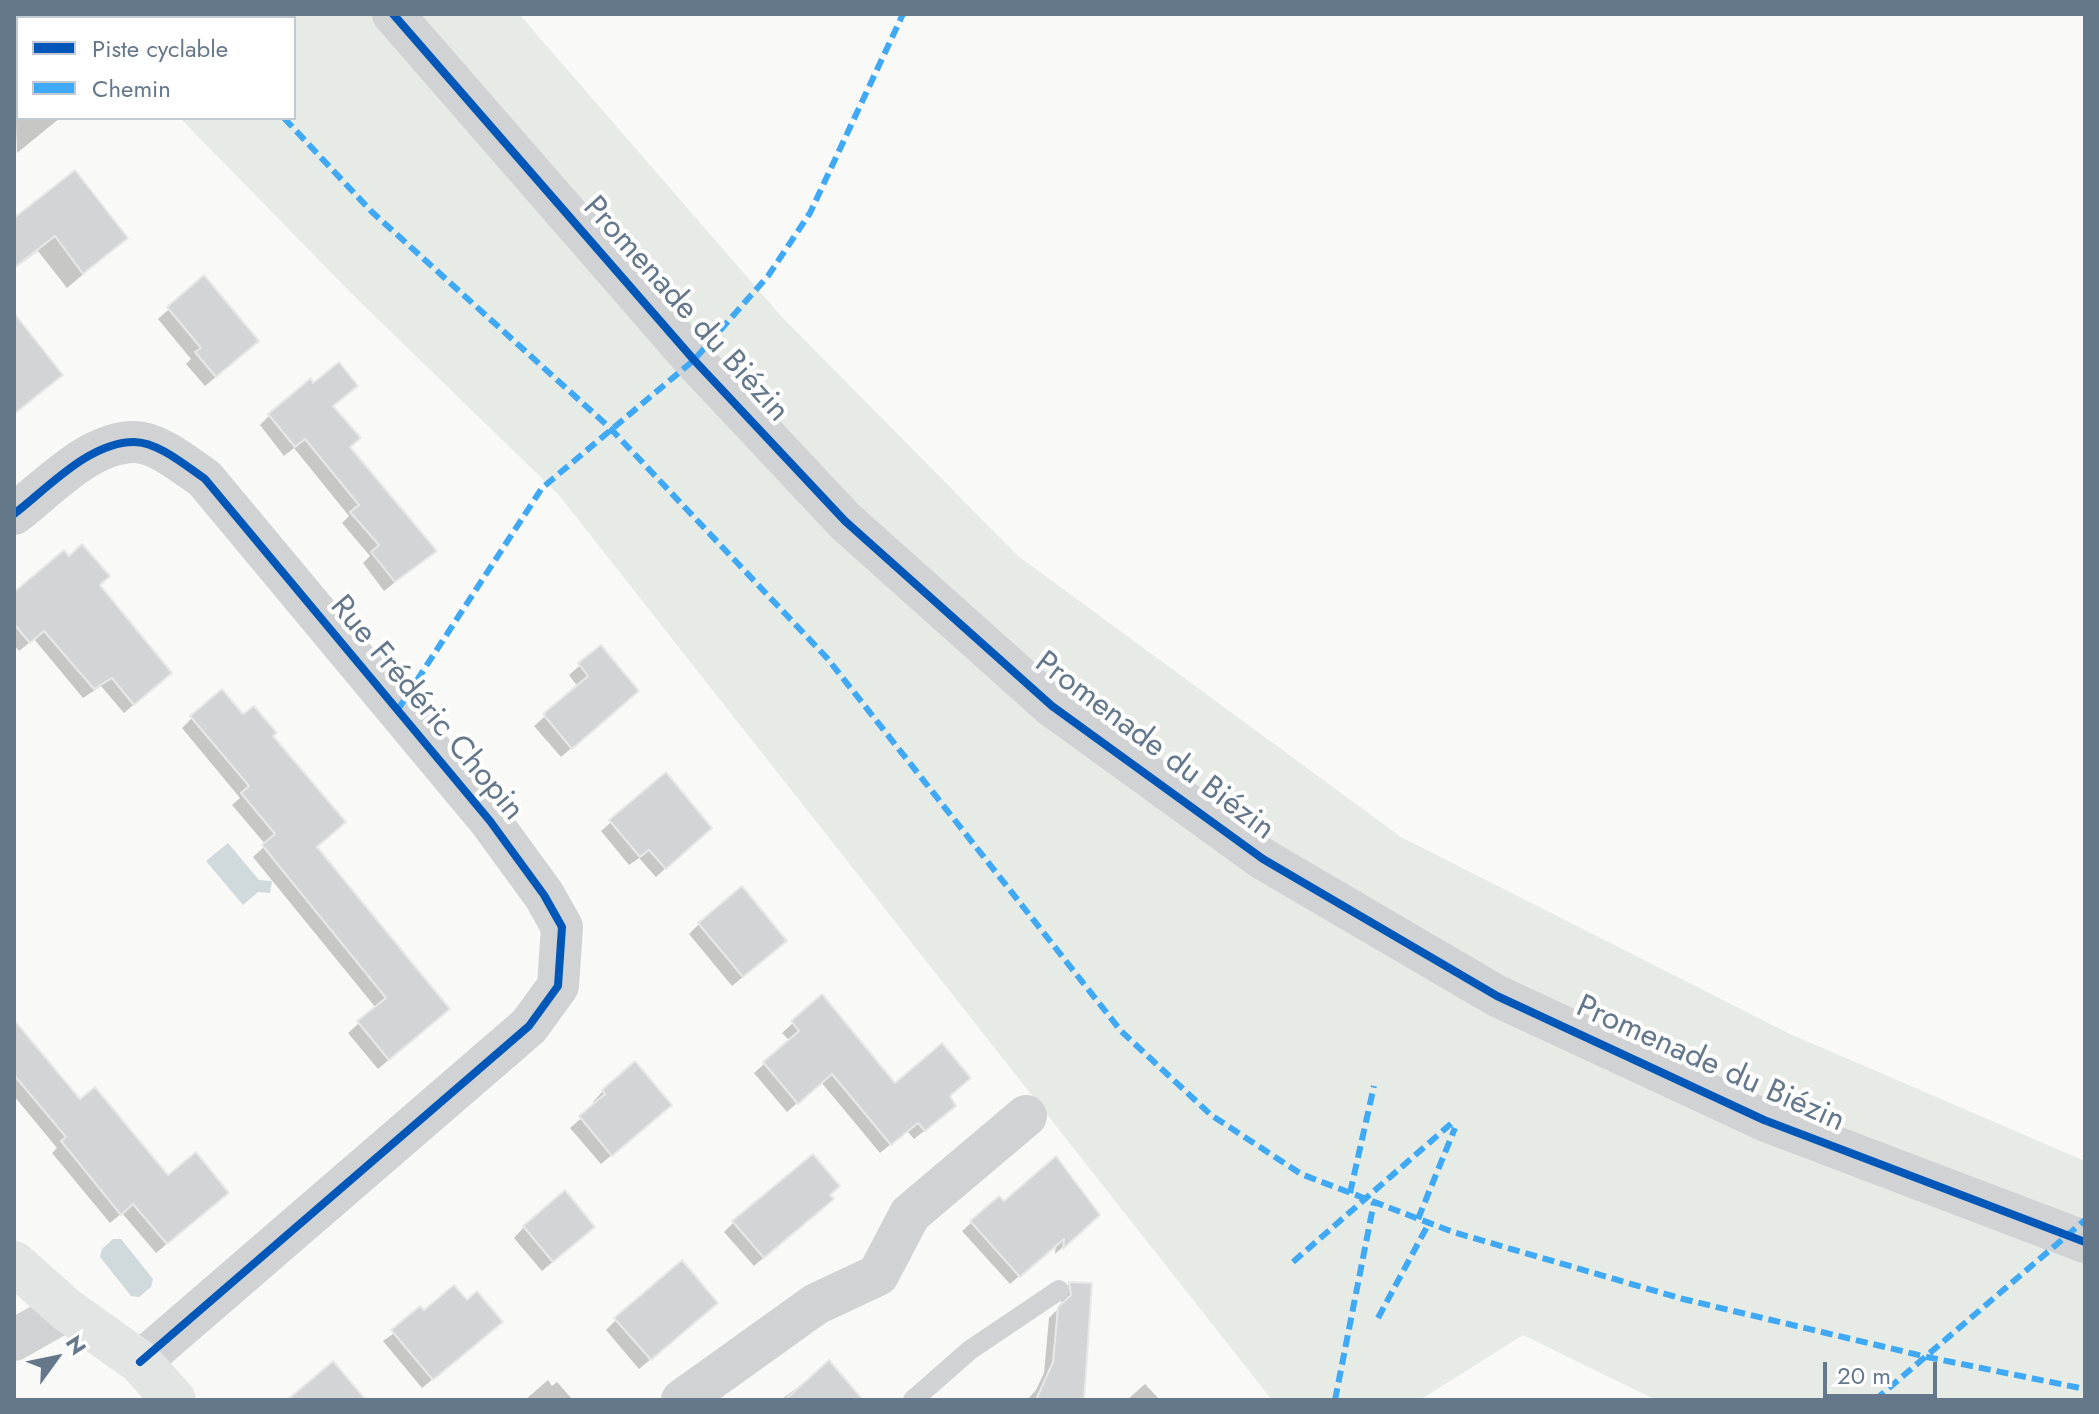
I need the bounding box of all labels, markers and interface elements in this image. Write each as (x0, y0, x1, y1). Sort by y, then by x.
legend (16, 16, 296, 120)
text: Piste cyclable (92, 31, 228, 66)
text: Chemin (92, 71, 171, 106)
street label: Promenade du Biézin (574, 189, 796, 431)
street label: Rue Frédéric Chopin (321, 589, 531, 829)
street label: Promenade du Biézin (1027, 644, 1281, 850)
street label: Promenade du Biézin (1570, 988, 1850, 1142)
north arrow (16, 1318, 96, 1398)
text: N (58, 1329, 94, 1361)
scale bar (1827, 1346, 1941, 1396)
text: 20 m (1837, 1358, 1891, 1393)

